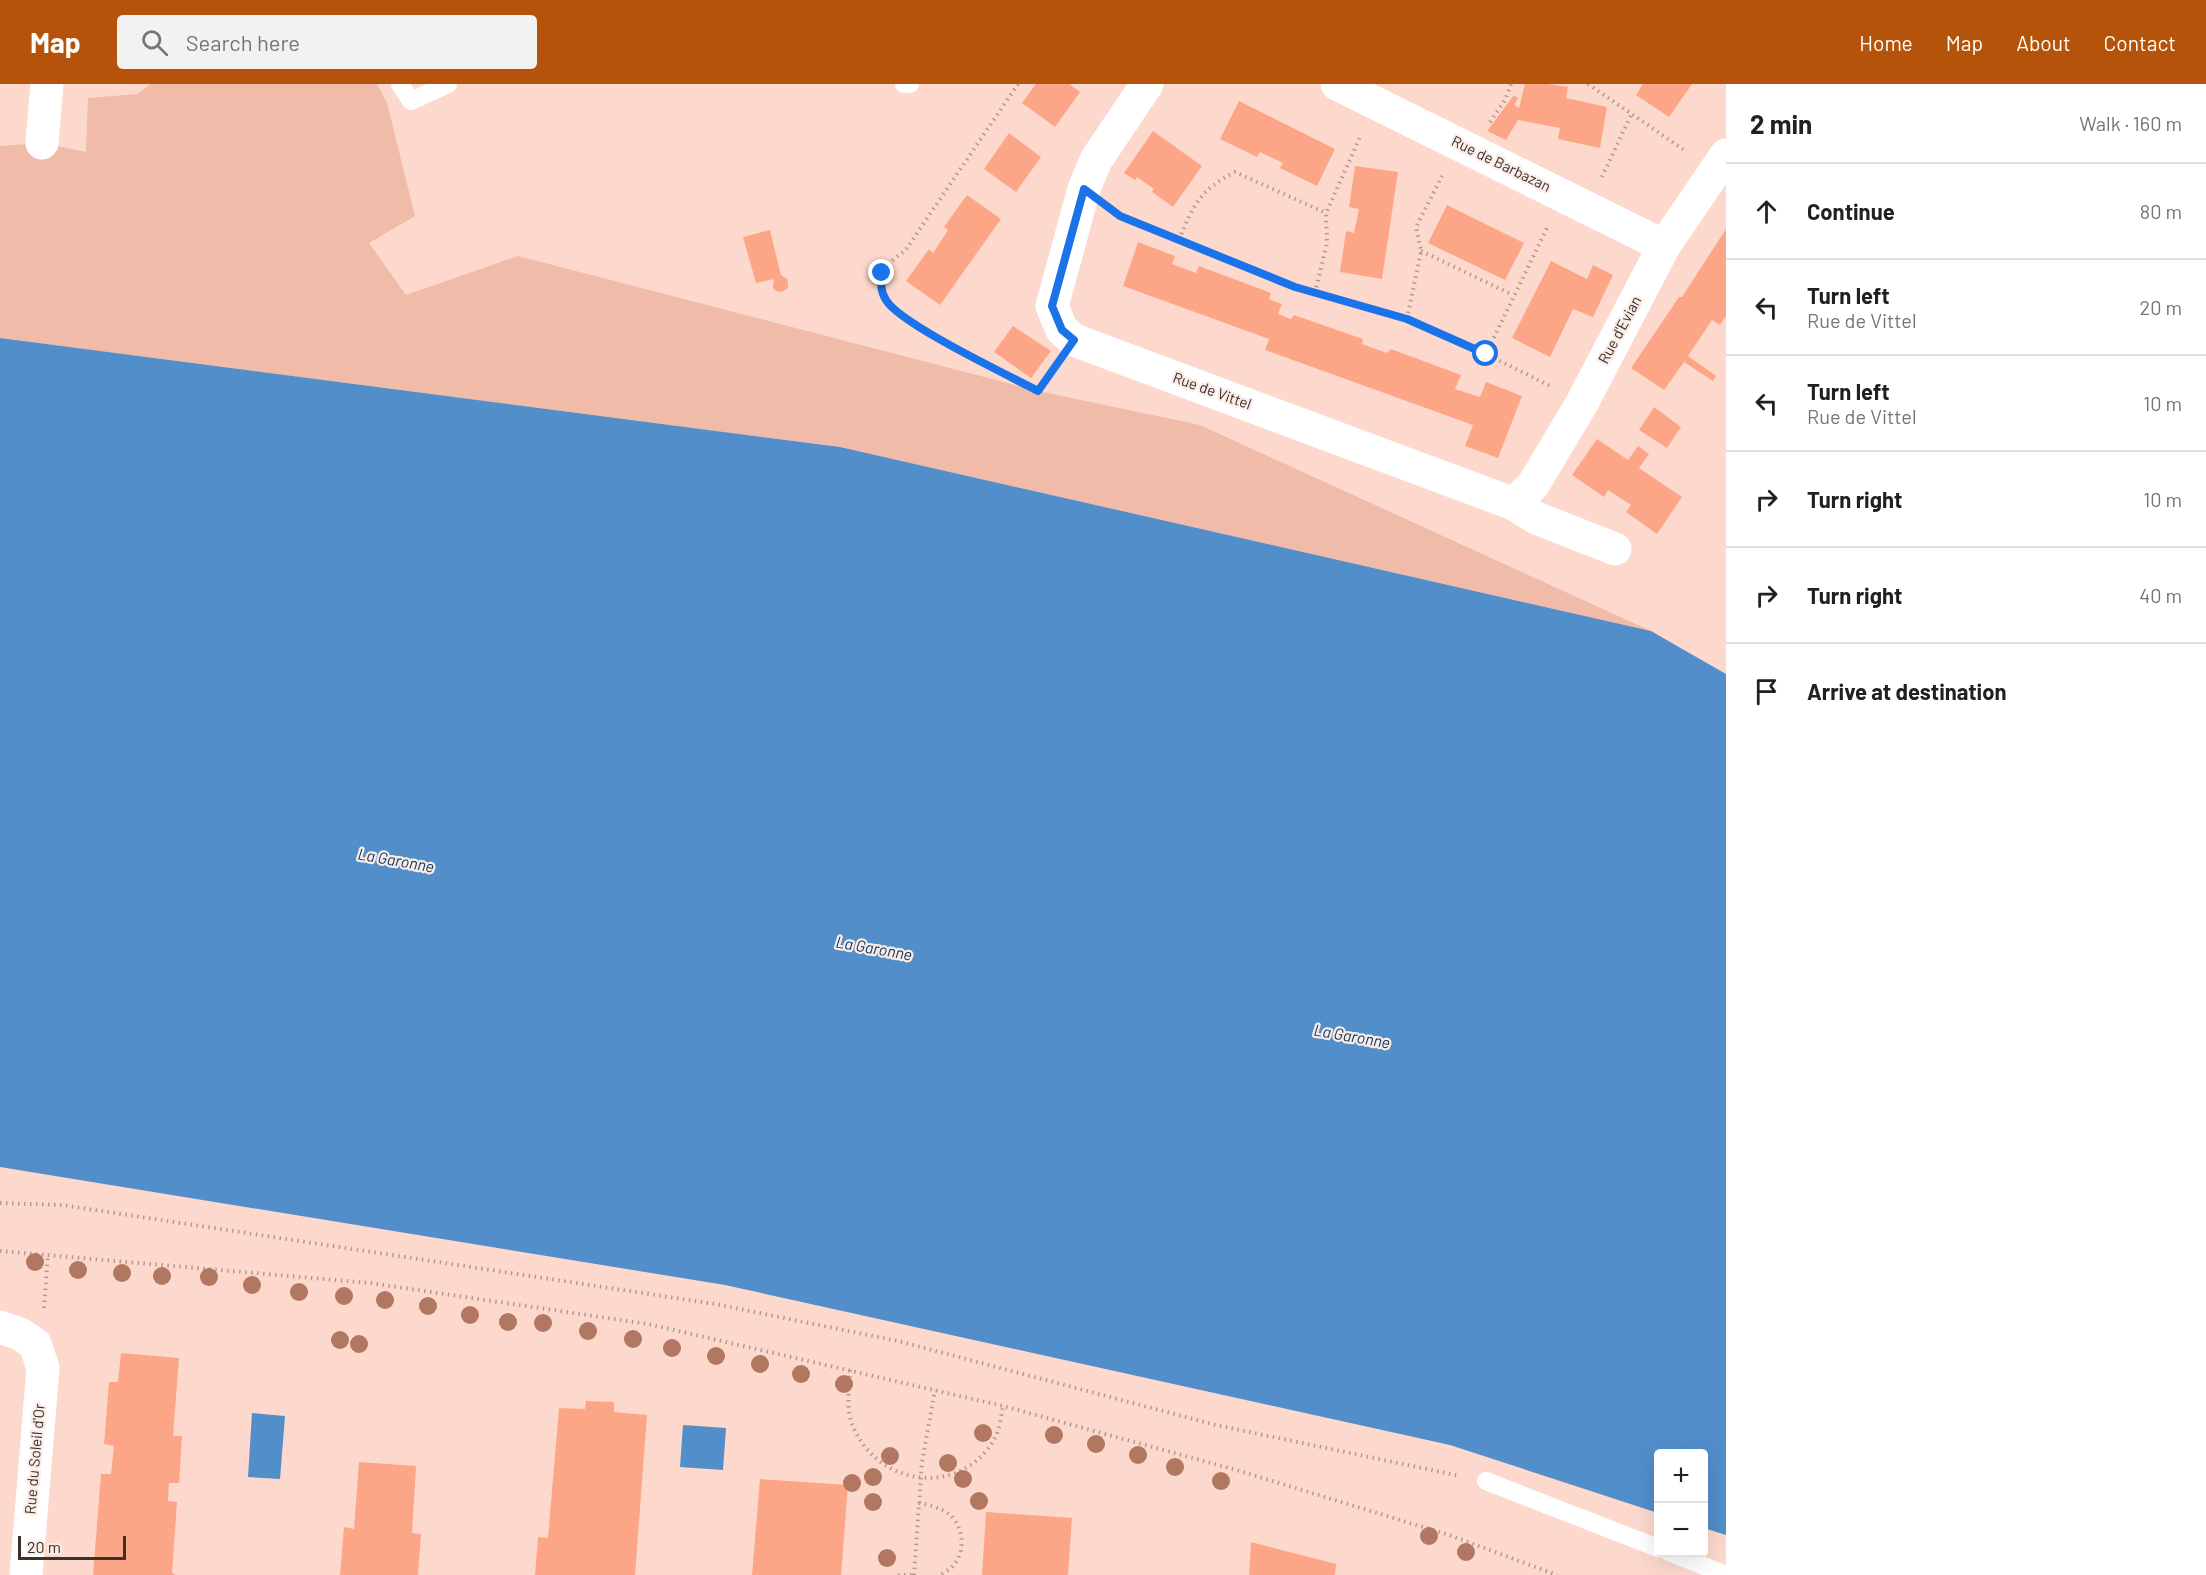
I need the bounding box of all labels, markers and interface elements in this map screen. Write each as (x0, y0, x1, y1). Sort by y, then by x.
search box (117, 15, 537, 69)
text: Map (30, 25, 81, 59)
icon: search (138, 26, 171, 59)
text: Search here (186, 29, 300, 55)
text: Home (1859, 30, 1913, 55)
text: Map (1946, 30, 1983, 55)
text: About (2016, 30, 2071, 55)
text: Contact (2104, 30, 2176, 55)
text: 2 min (1750, 108, 1812, 139)
text: Walk · 160 m (2079, 111, 2182, 135)
street label: Rue de Barbazan (1449, 131, 1554, 195)
icon: ahead (1750, 195, 1783, 228)
text: Continue (1807, 198, 1895, 224)
text: 80 m (2140, 199, 2182, 223)
route end (868, 259, 894, 285)
text: Turn left (1807, 282, 1890, 308)
icon: left (1750, 291, 1783, 324)
street label: Rue d'Evian (1594, 293, 1644, 367)
text: 20 m (2139, 295, 2182, 319)
text: Rue de Vittel (1807, 308, 1917, 332)
route start (1472, 340, 1498, 366)
street label: Rue de Vittel (1171, 368, 1254, 413)
text: Turn left (1807, 378, 1890, 404)
icon: left (1750, 387, 1783, 420)
text: 10 m (2143, 391, 2182, 415)
text: Rue de Vittel (1807, 404, 1917, 428)
icon: right (1750, 483, 1783, 516)
text: Turn right (1807, 486, 1902, 512)
text: 10 m (2143, 487, 2182, 511)
icon: right (1750, 579, 1783, 612)
text: Turn right (1807, 582, 1902, 608)
text: 40 m (2139, 583, 2182, 607)
icon: arrive (1750, 675, 1783, 708)
text: Arrive at destination (1807, 678, 2006, 704)
water label: La Garonne (356, 843, 436, 876)
water label: La Garonne (834, 931, 914, 964)
water label: La Garonne (1312, 1019, 1392, 1052)
street label: Rue du Soleil d'Or (20, 1402, 48, 1515)
map controls (1654, 1449, 1708, 1557)
button: + (1654, 1449, 1708, 1503)
button: − (1654, 1503, 1708, 1557)
scale bar (18, 1533, 126, 1560)
text: 20 m (27, 1537, 61, 1556)

